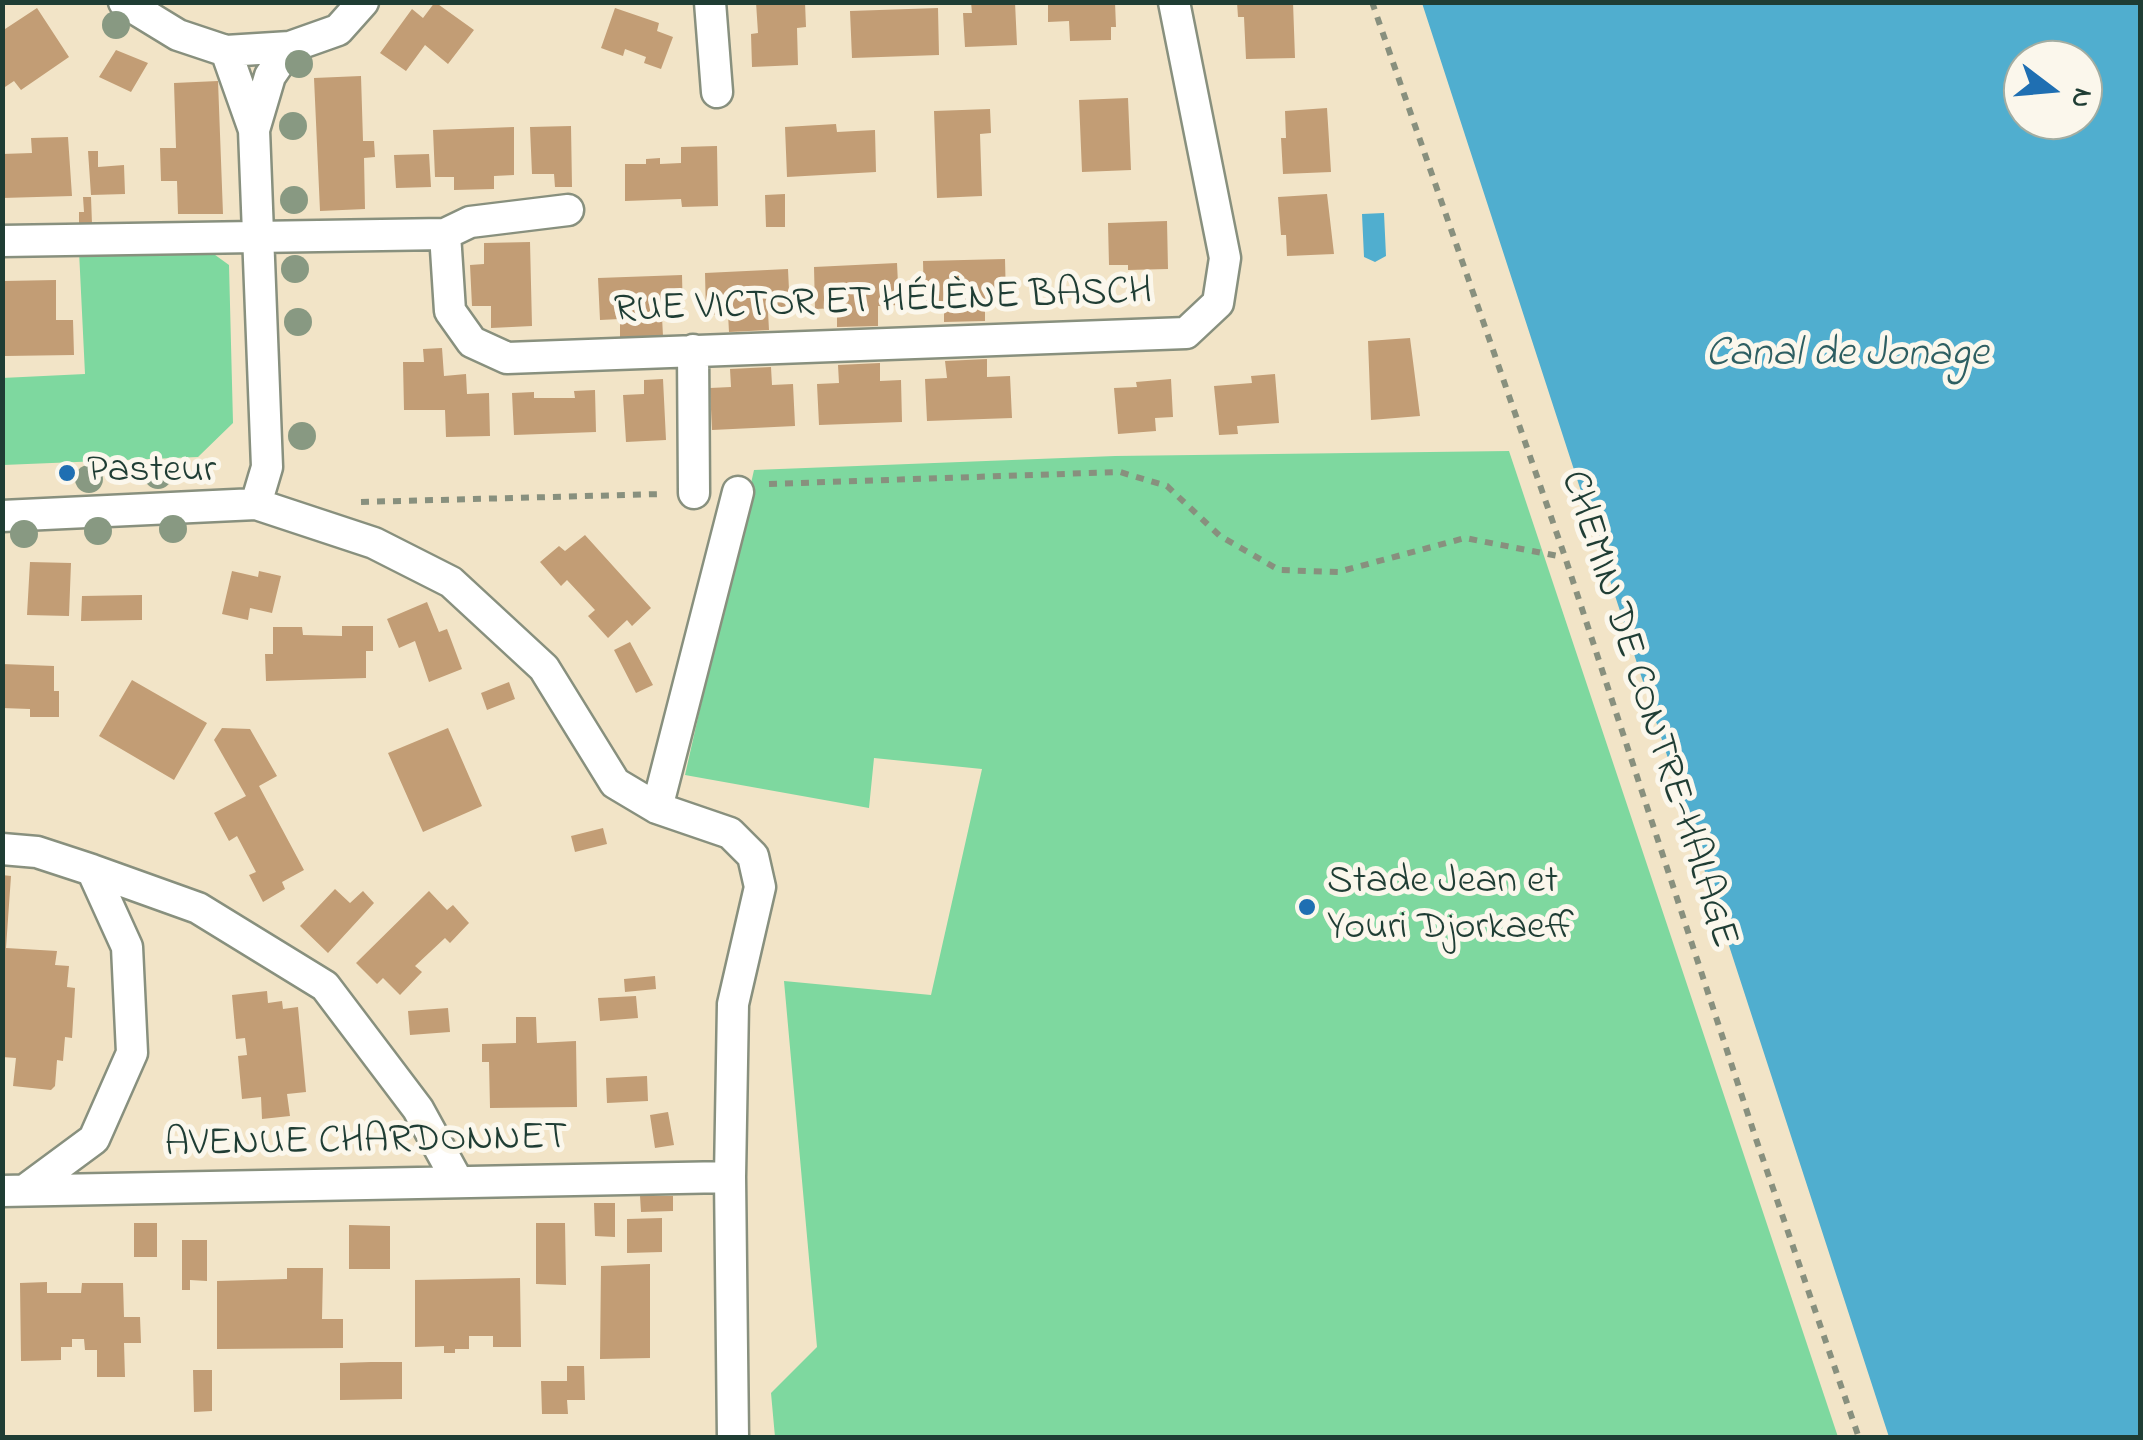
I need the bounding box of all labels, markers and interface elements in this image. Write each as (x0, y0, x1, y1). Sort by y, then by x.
north arrow (2003, 40, 2103, 140)
text: N (2058, 83, 2103, 113)
street label: RUE VICTOR ET HÉLÈNE BASCH (613, 271, 1153, 337)
water label: Canal de Jonage (1705, 332, 1989, 382)
place label: Pasteur (87, 449, 216, 497)
marker: Pasteur (56, 462, 78, 484)
street label: CHEMIN DE CONTRE-HALAGE (1546, 465, 1746, 955)
place label: Stade Jean et Youri Djorkaeff (1327, 860, 1574, 954)
marker: Stade Jean et Youri Djorkaeff (1296, 896, 1318, 918)
street label: AVENUE CHARDONNET (164, 1116, 568, 1172)

